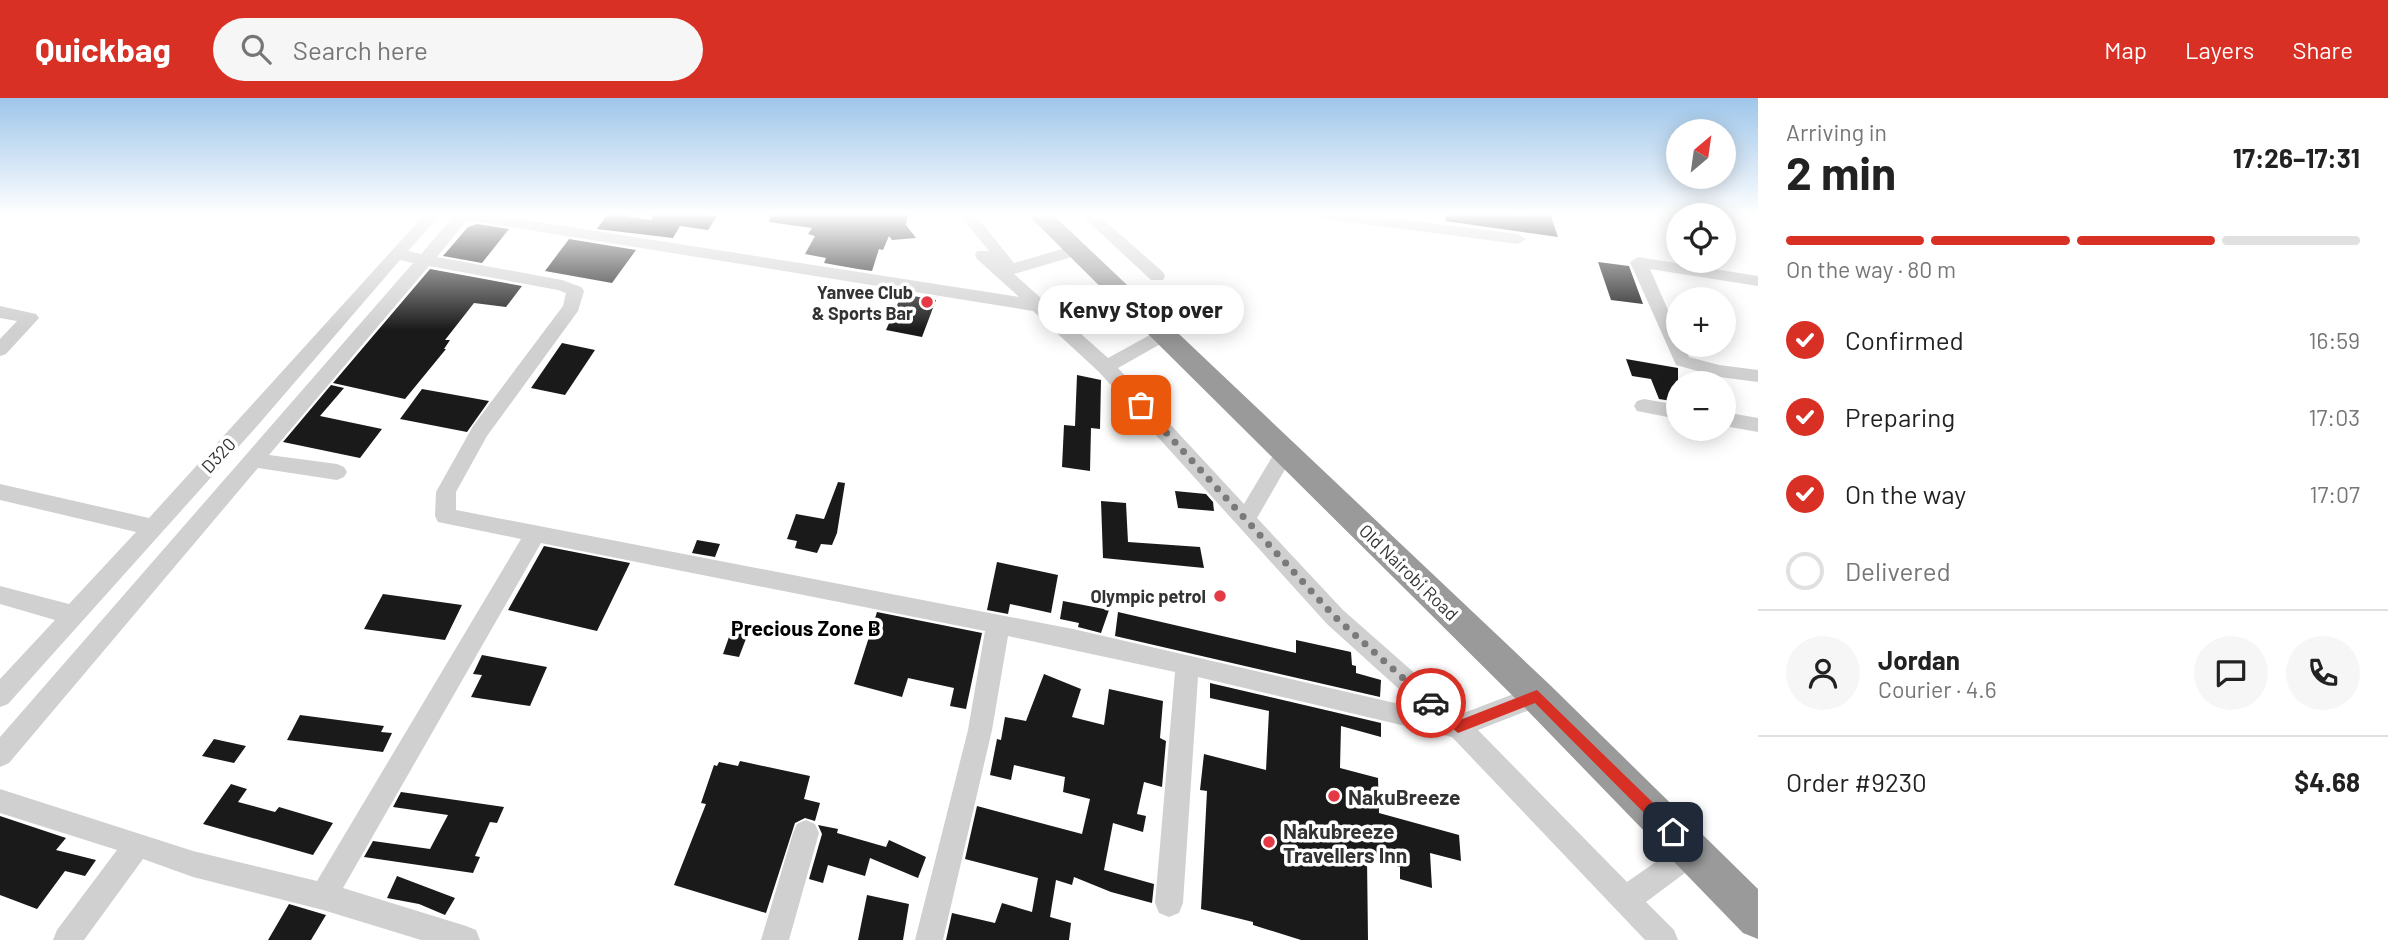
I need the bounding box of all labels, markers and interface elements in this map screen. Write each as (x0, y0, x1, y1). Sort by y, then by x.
search box (213, 18, 703, 81)
text: Quickbag (35, 29, 171, 69)
icon: search (237, 30, 275, 68)
text: Search here (293, 34, 428, 65)
text: Map (2104, 35, 2147, 64)
text: Layers (2185, 35, 2254, 64)
text: Share (2292, 35, 2353, 64)
text: Arriving in (1786, 118, 1887, 146)
north arrow (1666, 119, 1736, 189)
map controls (1666, 119, 1736, 441)
text: 17:26–17:31 (2233, 142, 2360, 173)
text: 2 min (1786, 144, 1896, 199)
button: locate (1666, 203, 1736, 273)
text: On the way · 80 m (1786, 255, 1956, 283)
place label: Yanvee Club & Sports Bar (812, 281, 913, 324)
callout: Kenvy Stop over (1038, 286, 1244, 335)
button: + (1666, 287, 1736, 357)
marker: Yanvee Club & Sports Bar (919, 294, 935, 310)
text: Kenvy Stop over (1059, 295, 1223, 323)
icon: check (1786, 321, 1824, 359)
text: Confirmed (1845, 324, 1964, 355)
text: 16:59 (2309, 326, 2360, 354)
button: − (1666, 371, 1736, 441)
pin (1111, 375, 1171, 435)
icon: bag (1122, 386, 1160, 424)
icon: check (1786, 398, 1824, 436)
text: Preparing (1845, 401, 1955, 432)
text: 17:03 (2308, 403, 2360, 431)
street label: D320 (196, 433, 240, 477)
icon: check (1786, 475, 1824, 513)
text: On the way (1845, 478, 1966, 509)
text: 17:07 (2309, 480, 2360, 508)
street label: Old Nairobi Road (1355, 519, 1463, 625)
text: Delivered (1845, 555, 1951, 586)
place label: Olympic petrol (1091, 585, 1206, 607)
marker: Olympic petrol (1212, 588, 1228, 604)
district label: Precious Zone B (731, 615, 881, 640)
button: person (1786, 636, 1860, 710)
button: chat (2194, 636, 2268, 710)
button: phone (2286, 636, 2360, 710)
text: Jordan (1878, 644, 1960, 675)
courier (1396, 668, 1466, 738)
text: Courier · 4.6 (1878, 675, 1997, 703)
icon: car (1412, 684, 1450, 722)
text: Order #9230 (1786, 766, 1927, 797)
text: $4.68 (2294, 766, 2360, 797)
place label: NakuBreeze (1348, 784, 1461, 809)
marker: NakuBreeze (1326, 788, 1342, 804)
pin (1643, 802, 1703, 862)
icon: home (1654, 813, 1692, 851)
place label: Nakubreeze Travellers Inn (1283, 818, 1407, 867)
marker: Nakubreeze Travellers Inn (1261, 834, 1277, 850)

